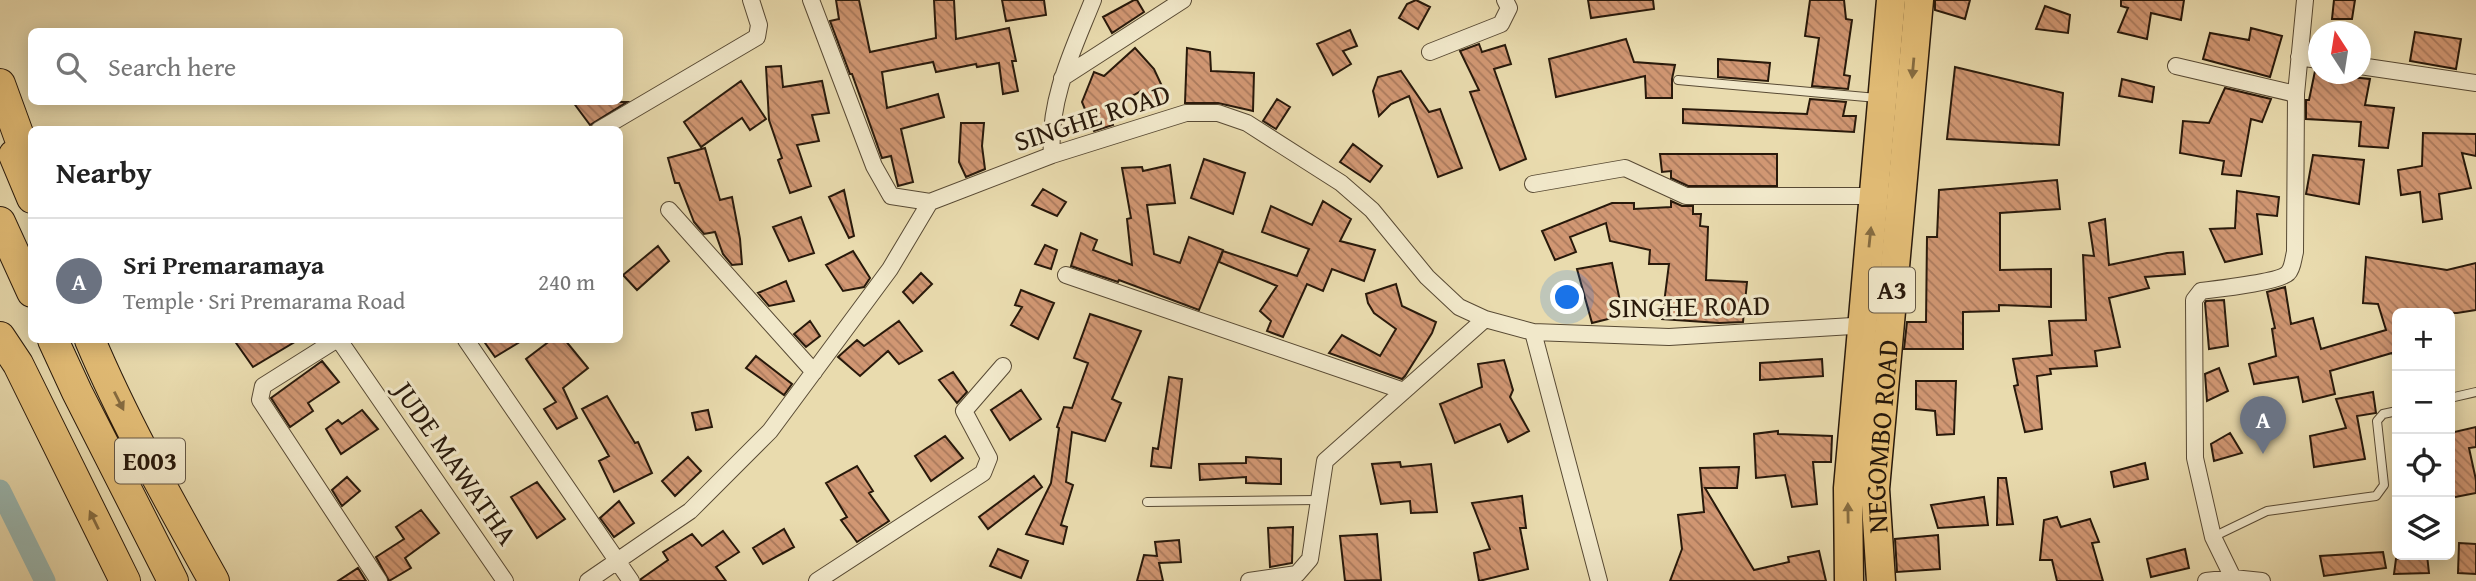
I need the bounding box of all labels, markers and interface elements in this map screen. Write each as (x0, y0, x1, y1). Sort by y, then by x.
north arrow (2308, 21, 2371, 84)
search box (28, 28, 623, 105)
text: Search here (108, 47, 236, 86)
icon: search (52, 48, 90, 86)
one-way arrow (1907, 57, 1918, 79)
street label: SINGHE ROAD (1008, 72, 1175, 161)
text: Nearby (56, 150, 152, 194)
one-way arrow (1865, 226, 1876, 248)
text: Sri Premaramaya (123, 245, 324, 284)
text: A (72, 265, 86, 298)
text: 240 m (538, 265, 595, 298)
road number: A3 (1869, 268, 1915, 312)
your location (1550, 280, 1584, 314)
text: Temple · Sri Premarama Road (123, 284, 405, 317)
street label: SINGHE ROAD (1607, 284, 1770, 327)
map controls (2392, 308, 2455, 560)
button: + (2392, 308, 2455, 371)
street label: NEGOMBO ROAD (1854, 338, 1908, 535)
street label: JUDE MAWATHA (383, 370, 528, 553)
button: − (2392, 371, 2455, 434)
one-way arrow (114, 391, 125, 411)
pin: A (2240, 396, 2286, 454)
button: locate (2392, 434, 2455, 497)
road number: E003 (115, 438, 185, 484)
button: layers (2392, 497, 2455, 560)
one-way arrow (1842, 502, 1854, 524)
one-way arrow (88, 510, 99, 530)

